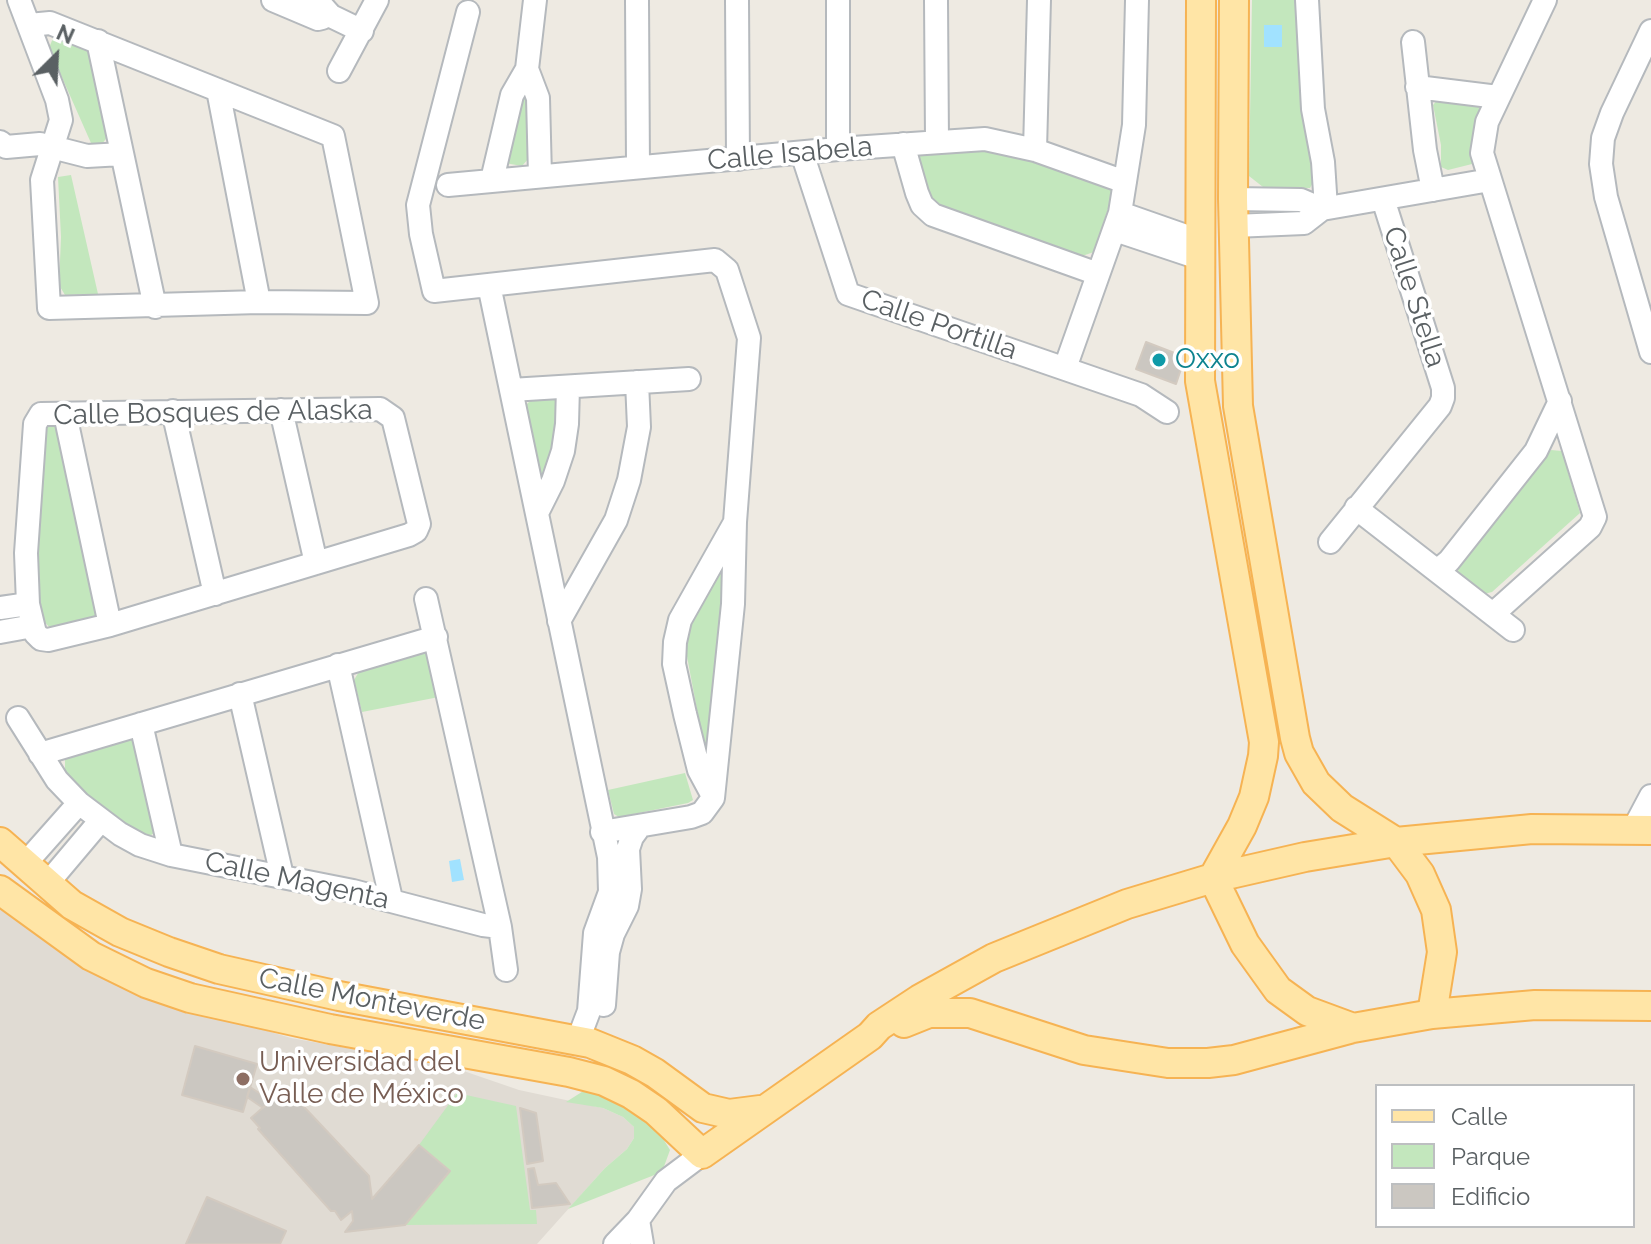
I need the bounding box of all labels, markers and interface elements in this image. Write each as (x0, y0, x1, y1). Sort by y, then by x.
north arrow (16, 16, 96, 96)
text: N (53, 19, 79, 49)
street label: Calle Isabela (706, 130, 874, 178)
street label: Calle Stella (1375, 222, 1453, 372)
street label: Calle Portilla (857, 283, 1021, 367)
place label: Oxxo (1175, 343, 1240, 377)
marker: Oxxo (1150, 351, 1168, 369)
street label: Calle Bosques de Alaska (53, 393, 373, 433)
street label: Calle Magenta (202, 845, 392, 917)
street label: Calle Monteverde (256, 962, 488, 1038)
place label: Universidad del Valle de México (259, 1046, 464, 1112)
marker: Universidad del Valle de México (234, 1070, 252, 1088)
legend (1375, 1084, 1635, 1228)
text: Calle (1451, 1102, 1508, 1131)
text: Parque (1451, 1142, 1530, 1171)
text: Edificio (1451, 1182, 1530, 1211)

